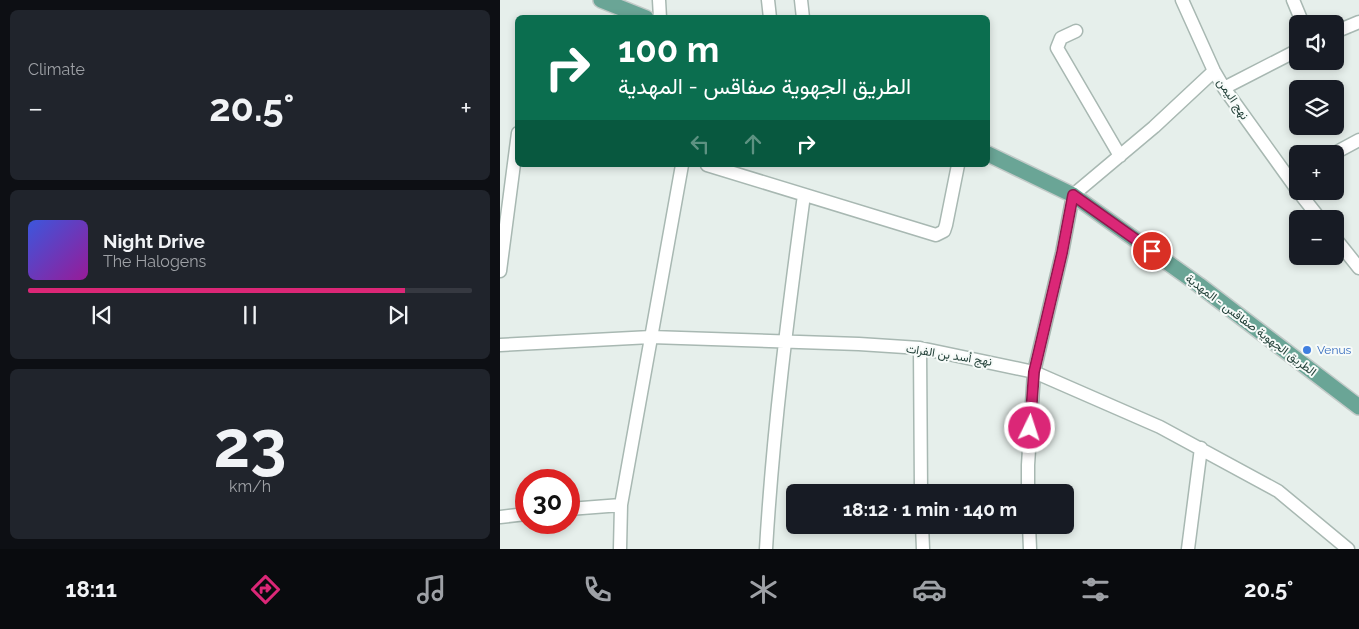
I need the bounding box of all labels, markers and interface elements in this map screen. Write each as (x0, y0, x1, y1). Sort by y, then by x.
map controls (1289, 15, 1344, 265)
button: sound (1289, 15, 1344, 70)
text: 100 m (618, 29, 719, 70)
icon: right (535, 35, 600, 100)
text: Climate (28, 60, 85, 79)
text: الطريق الجهوية صفاقس - المهدية (618, 73, 911, 99)
street label: نهج اليمن (1212, 76, 1252, 123)
button: layers (1289, 80, 1344, 135)
text: 20.5° (209, 85, 294, 130)
text: − (28, 92, 43, 125)
text: + (460, 92, 472, 125)
icon: left (686, 130, 714, 158)
icon: ahead (739, 130, 767, 158)
icon: right (792, 130, 820, 158)
button: + (1289, 145, 1344, 200)
button: − (1289, 210, 1344, 265)
text: Night Drive (103, 230, 205, 252)
pin (1131, 230, 1173, 272)
icon: arrive (1138, 237, 1166, 265)
text: The Halogens (103, 252, 206, 271)
street label: الطريق الجهوية صفاقس - المهدية (1182, 271, 1319, 379)
icon: previous (88, 301, 116, 329)
icon: pause (236, 301, 264, 329)
icon: next (384, 301, 412, 329)
street label: نهج أسد بن الفرات (905, 341, 993, 371)
place label: Venus (1317, 343, 1352, 357)
marker: Venus (1301, 344, 1313, 356)
position arrow (1003, 401, 1055, 453)
text: 23 (214, 406, 286, 482)
speed limit sign: 30 (515, 469, 580, 534)
text: km/h (229, 477, 271, 496)
text: 18:12 · 1 min · 140 m (843, 498, 1017, 520)
icon: directions (248, 572, 283, 607)
icon: music (414, 572, 449, 607)
icon: phone (580, 572, 615, 607)
icon: climate (746, 572, 781, 607)
icon: car (912, 572, 947, 607)
icon: filters (1078, 572, 1113, 607)
text: 18:11 (66, 576, 117, 602)
text: 20.5° (1244, 576, 1293, 602)

